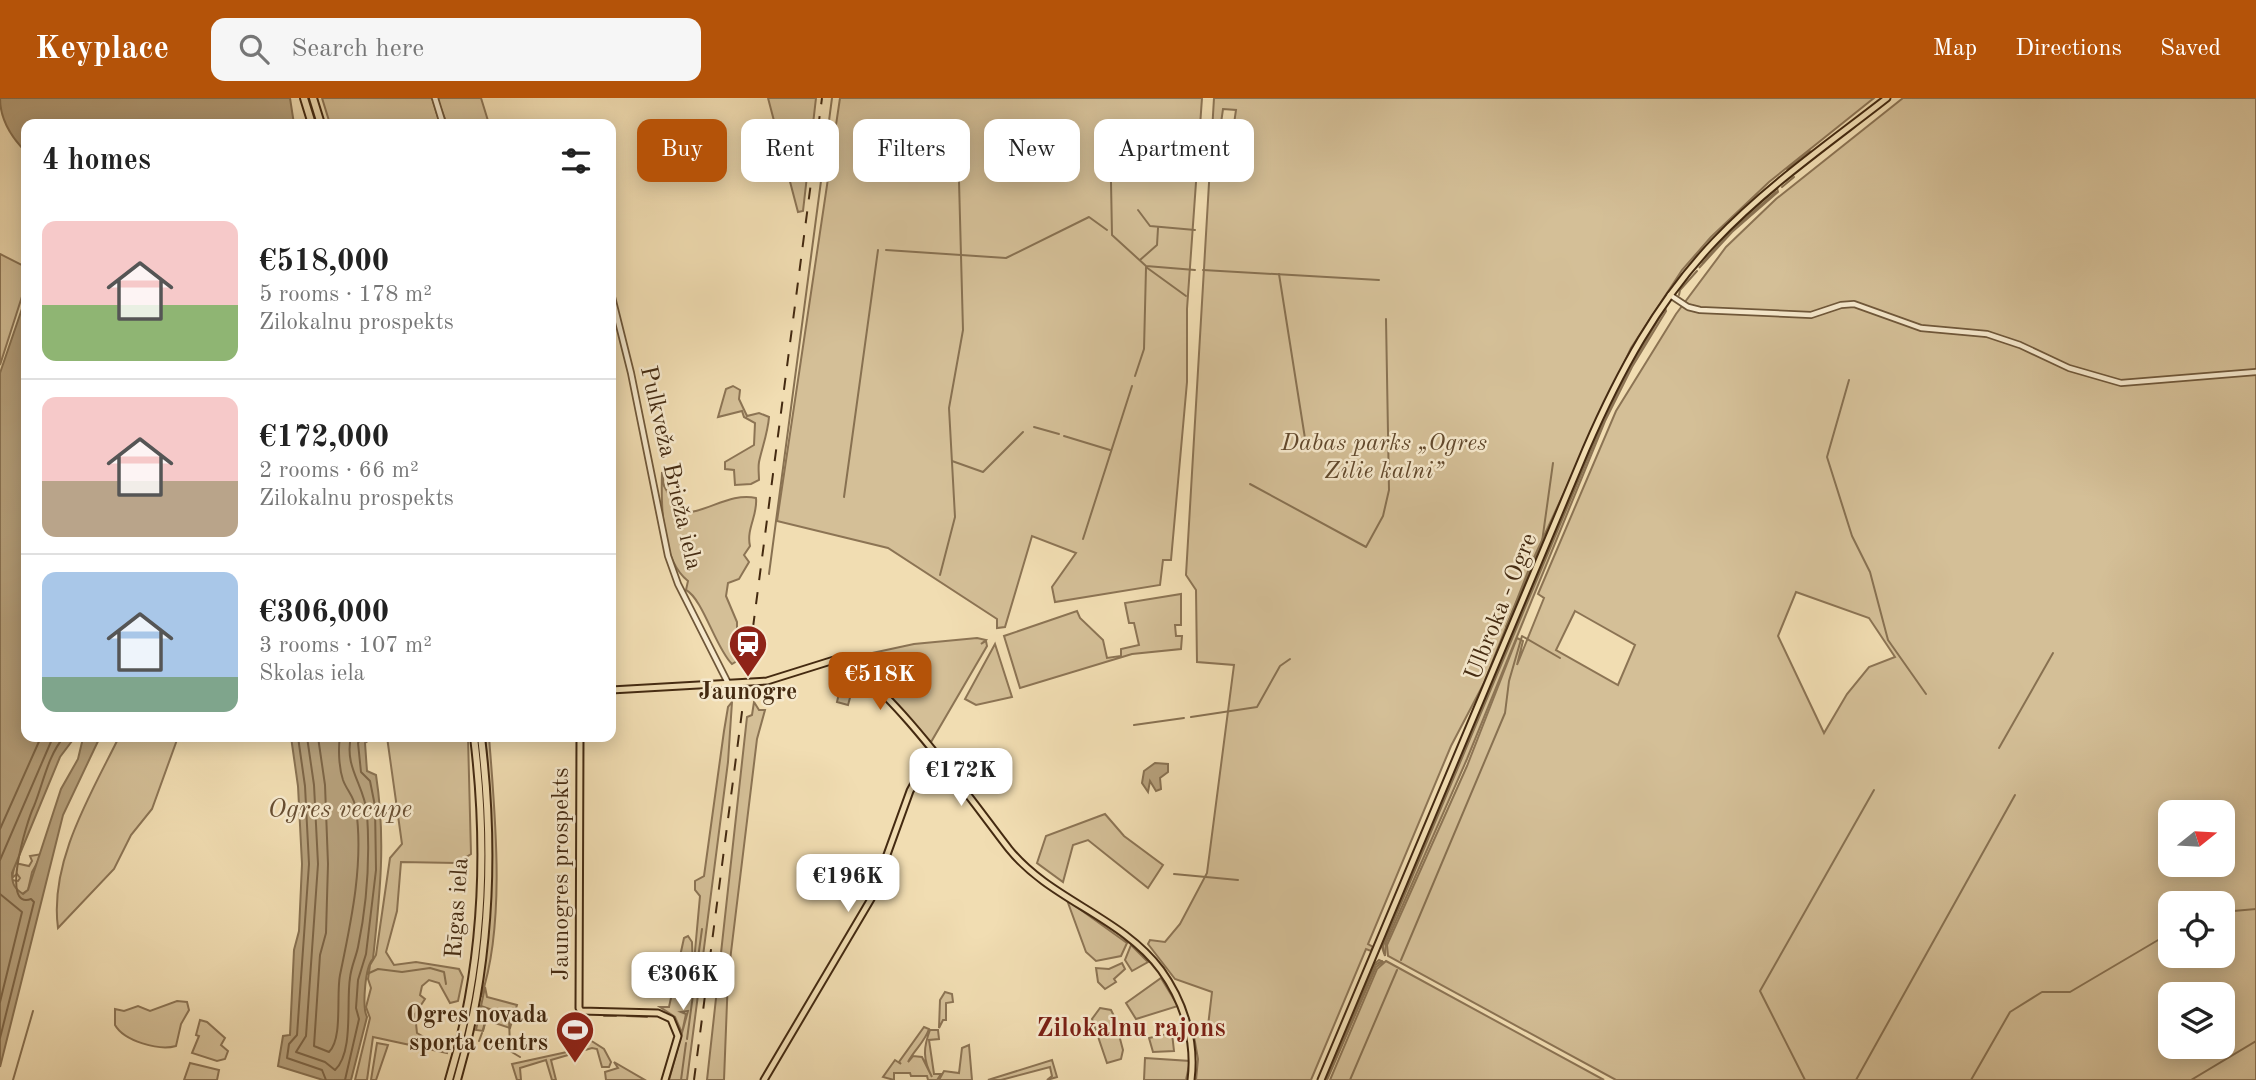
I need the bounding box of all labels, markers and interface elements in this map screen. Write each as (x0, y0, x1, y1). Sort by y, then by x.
search box (211, 18, 701, 81)
icon: search (235, 30, 273, 68)
text: Keyplace (35, 33, 169, 66)
text: Search here (291, 36, 424, 62)
text: Map (1933, 37, 1977, 61)
text: Directions (2015, 37, 2122, 61)
text: Saved (2160, 37, 2221, 61)
chip: Buy (637, 119, 727, 182)
chip: Rent (741, 119, 839, 182)
chip: Filters (853, 119, 970, 182)
chip: New (984, 119, 1080, 182)
chip: Apartment (1094, 119, 1254, 182)
icon: filters (557, 142, 595, 180)
text: 4 homes (42, 146, 151, 176)
text: €518,000 (259, 247, 389, 277)
icon: home (98, 249, 182, 333)
text: 5 rooms · 178 m² (259, 283, 432, 306)
text: Zilokalnu prospekts (259, 311, 454, 334)
street label: Pulkveža Brieža iela (635, 364, 705, 573)
text: €172,000 (259, 423, 389, 453)
icon: home (98, 425, 182, 509)
park label: Dabas parks „Ogres Zilie kalni” (1280, 432, 1487, 484)
text: 2 rooms · 66 m² (259, 459, 419, 482)
text: Zilokalnu prospekts (259, 487, 454, 510)
street label: Ulbroka - Ogre (1462, 530, 1542, 684)
text: €306,000 (259, 598, 389, 628)
icon: home (98, 600, 182, 684)
station icon: Jaunogre (727, 623, 769, 678)
text: 3 rooms · 107 m² (259, 634, 432, 657)
pin: €518K (831, 652, 929, 712)
text: Skolas iela (259, 662, 365, 685)
text: €518K (844, 663, 916, 686)
place label: Jaunogre (699, 681, 797, 705)
pin: €172K (912, 748, 1010, 808)
text: €172K (925, 759, 997, 782)
street label: Jaunogres prospekts (550, 768, 574, 980)
water label: Ogres vecupe (268, 797, 412, 823)
north arrow (2158, 800, 2235, 877)
map controls (2158, 800, 2235, 1059)
pin: €196K (799, 854, 897, 914)
street label: Rīgas iela (442, 856, 474, 959)
text: €196K (812, 865, 884, 888)
button: locate (2158, 891, 2235, 968)
pin: €306K (634, 953, 732, 1012)
text: €306K (647, 963, 719, 986)
button: layers (2158, 982, 2235, 1059)
place label: Ogres novada sporta centrs (406, 1004, 548, 1056)
sports icon: Ogres novada sporta centrs (554, 1009, 596, 1064)
district label: Zilokalnu rajons (1036, 1016, 1226, 1042)

